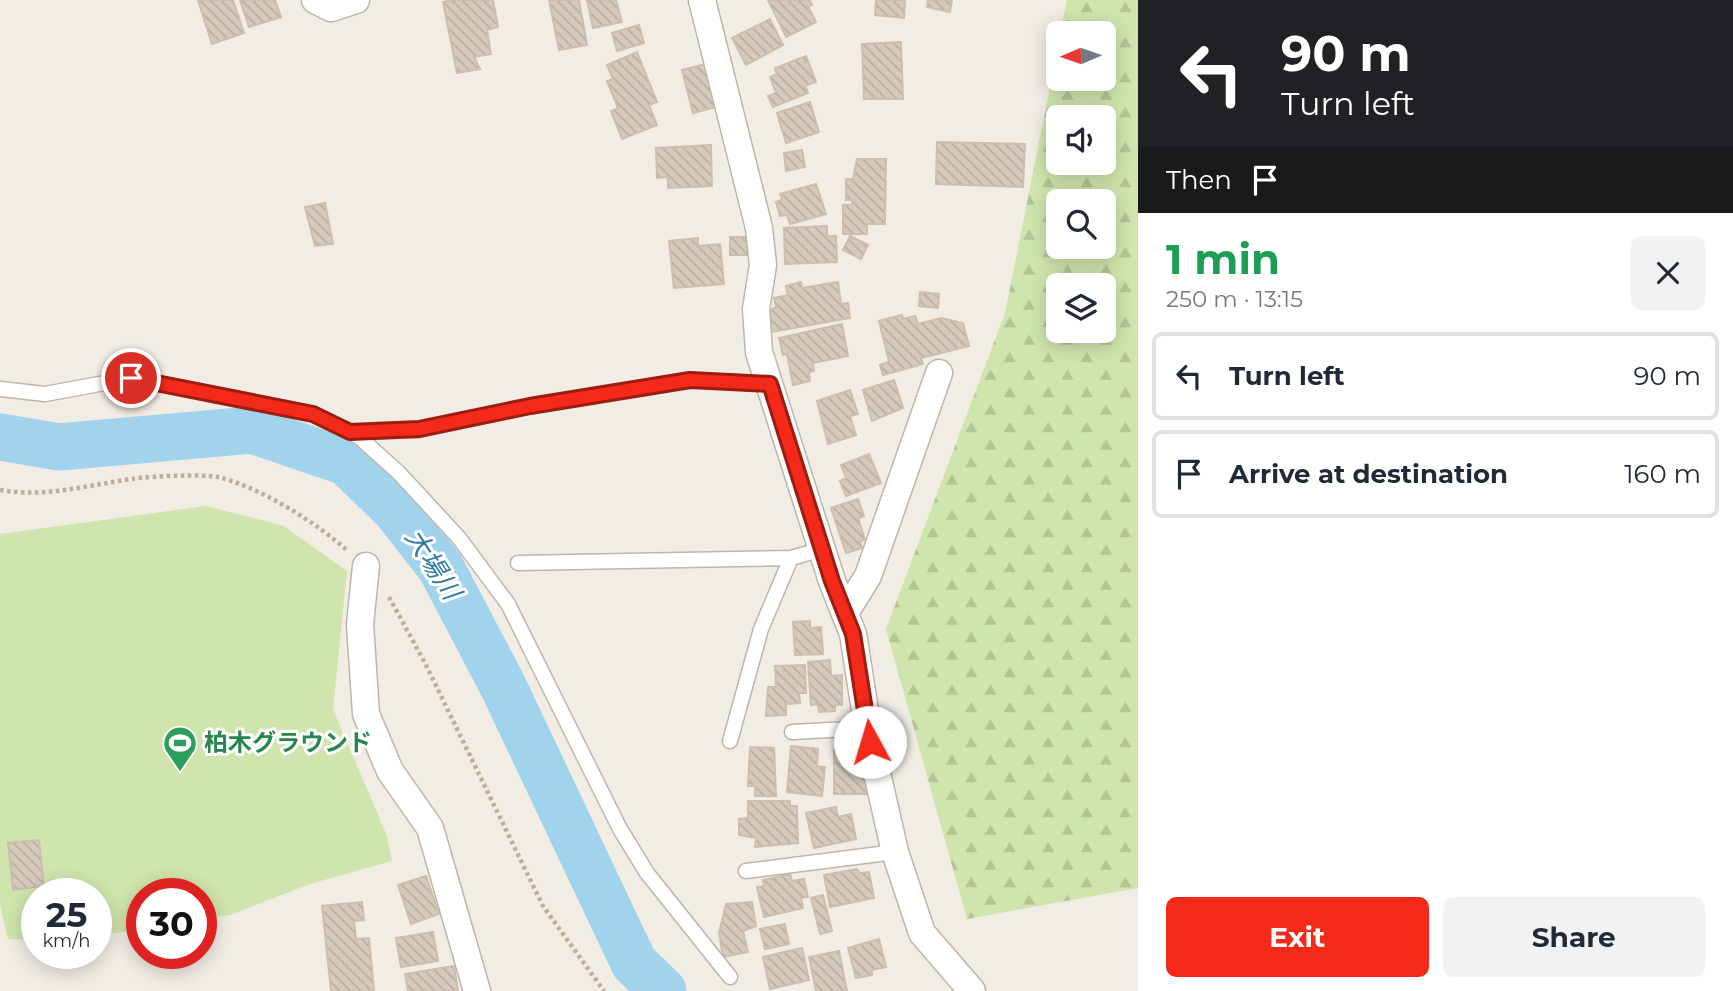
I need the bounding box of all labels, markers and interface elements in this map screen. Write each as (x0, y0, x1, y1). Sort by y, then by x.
north arrow (1046, 21, 1116, 91)
map controls (1046, 21, 1116, 343)
text: 90 m (1281, 24, 1411, 83)
icon: left (1166, 28, 1257, 119)
text: Turn left (1281, 84, 1415, 123)
button: sound (1046, 105, 1116, 175)
icon: arrive (1246, 161, 1284, 199)
text: Then (1166, 164, 1232, 196)
button: search (1046, 189, 1116, 259)
text: 1 min (1166, 233, 1280, 285)
button: close (1631, 236, 1705, 310)
button: layers (1046, 273, 1116, 343)
text: 250 m · 13:15 (1166, 285, 1303, 313)
pin (101, 348, 161, 408)
icon: left (1170, 357, 1208, 395)
icon: arrive (112, 359, 150, 397)
text: Turn left (1229, 360, 1345, 392)
text: 90 m (1634, 360, 1701, 392)
icon: arrive (1170, 455, 1208, 493)
text: Arrive at destination (1229, 458, 1508, 490)
text: 160 m (1624, 458, 1701, 490)
water label: 大場川 (398, 523, 469, 608)
position arrow (833, 705, 907, 779)
sports icon: 柏木グラウンド (161, 724, 199, 773)
place label: 柏木グラウンド (204, 728, 372, 757)
speed limit sign: 30 (126, 878, 217, 969)
text: 25 (46, 893, 87, 936)
button: Exit (1166, 897, 1429, 977)
button: Share (1443, 897, 1705, 977)
text: km/h (42, 930, 91, 952)

